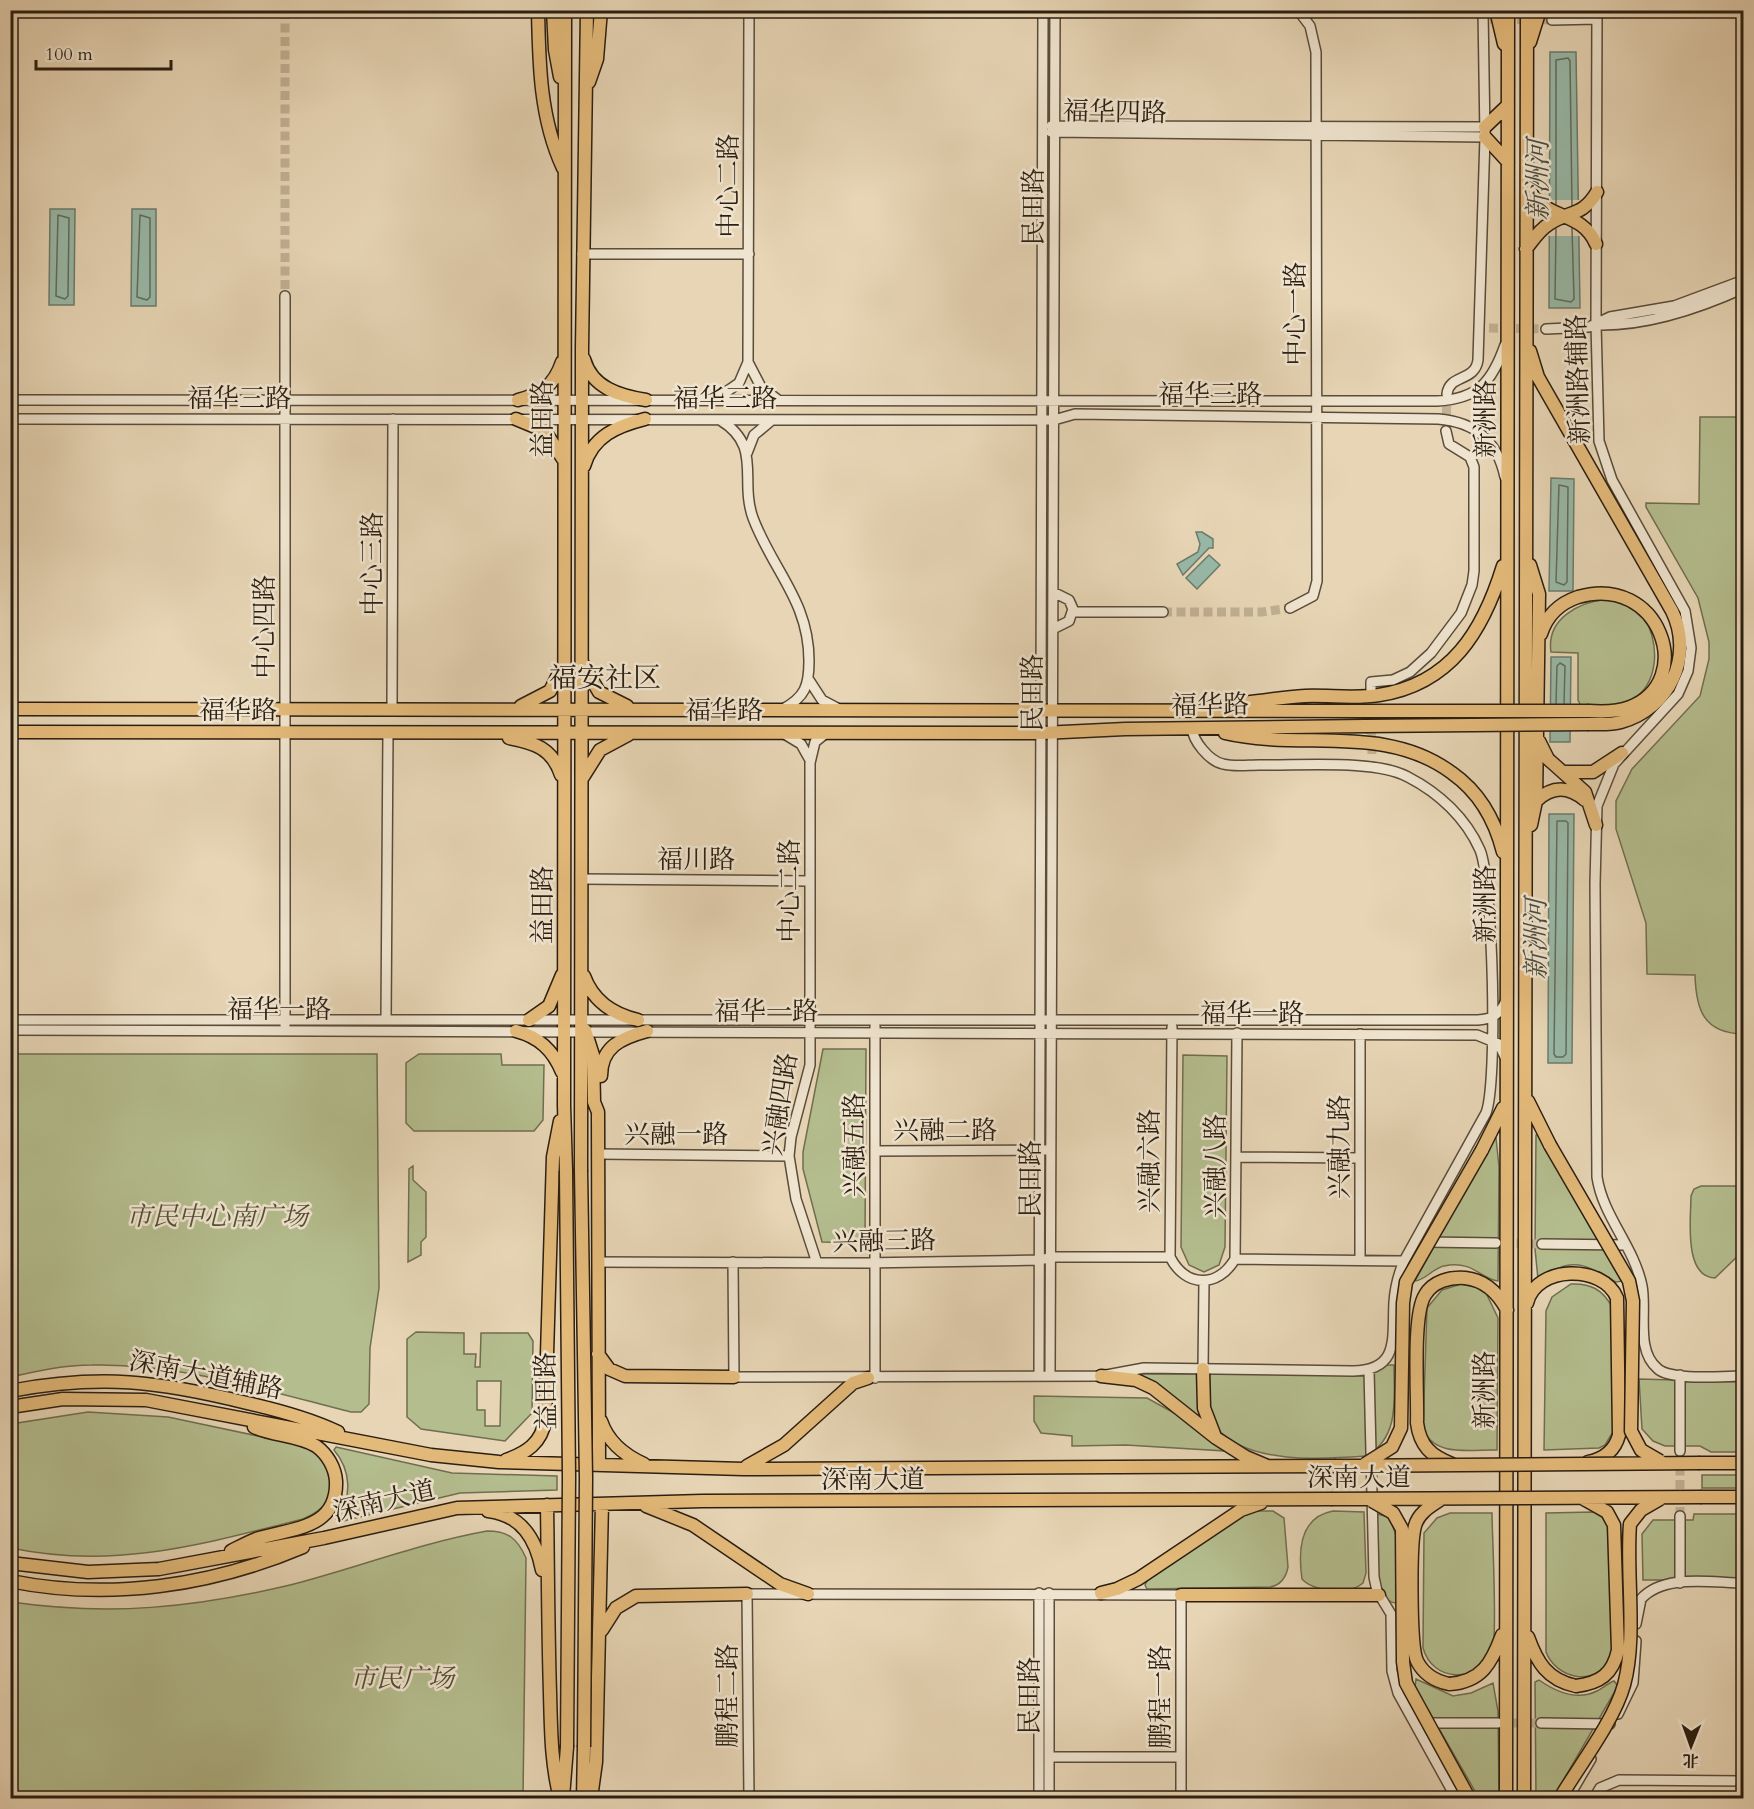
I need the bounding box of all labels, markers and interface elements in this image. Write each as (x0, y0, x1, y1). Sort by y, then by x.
scale bar (36, 33, 171, 71)
text: 100 m (45, 42, 93, 67)
street label: 福华四路 (1063, 94, 1167, 130)
street label: 中心二路 (711, 134, 746, 238)
water label: 新洲河 (1520, 135, 1557, 221)
street label: 民田路 (1016, 168, 1051, 246)
street label: 中心一路 (1278, 262, 1313, 366)
street label: 新洲路辅路 (1558, 313, 1598, 445)
street label: 福华三路 (1158, 377, 1262, 412)
street label: 益田路 (525, 380, 560, 458)
street label: 新洲路 (1468, 380, 1503, 458)
street label: 福华三路 (187, 381, 291, 416)
street label: 福华三路 (673, 381, 777, 416)
street label: 中心三路 (355, 512, 390, 616)
street label: 中心四路 (247, 575, 282, 679)
street label: 民田路 (1015, 654, 1050, 732)
district label: 福安社区 (549, 659, 661, 697)
street label: 福华路 (1171, 687, 1249, 723)
street label: 福华路 (199, 693, 277, 728)
street label: 福华路 (685, 693, 763, 728)
street label: 中心二路 (772, 839, 807, 943)
street label: 福川路 (657, 842, 735, 877)
street label: 新洲路 (1468, 865, 1503, 943)
street label: 益田路 (525, 866, 560, 944)
water label: 新洲河 (1518, 894, 1555, 980)
street label: 福华一路 (227, 992, 331, 1027)
street label: 福华一路 (714, 994, 818, 1029)
street label: 福华一路 (1200, 996, 1304, 1031)
street label: 兴融四路 (755, 1050, 805, 1158)
street label: 兴融五路 (837, 1093, 872, 1197)
street label: 兴融九路 (1322, 1095, 1357, 1199)
street label: 兴融六路 (1132, 1109, 1167, 1213)
street label: 兴融二路 (893, 1113, 997, 1148)
street label: 兴融八路 (1198, 1114, 1233, 1218)
street label: 兴融一路 (624, 1117, 728, 1152)
street label: 民田路 (1013, 1140, 1048, 1218)
park label: 市民中心南广场 (126, 1199, 310, 1234)
street label: 兴融三路 (832, 1223, 936, 1259)
street label: 深南大道辅路 (126, 1343, 286, 1407)
street label: 新洲路 (1467, 1351, 1502, 1429)
street label: 益田路 (528, 1352, 564, 1430)
street label: 深南大道 (1307, 1460, 1411, 1495)
street label: 深南大道 (821, 1462, 925, 1497)
street label: 深南大道 (329, 1472, 439, 1530)
street label: 鹏程二路 (710, 1644, 745, 1748)
street label: 鹏程一路 (1143, 1645, 1178, 1749)
street label: 民田路 (1012, 1657, 1047, 1735)
park label: 市民广场 (350, 1661, 456, 1696)
north arrow (1661, 1716, 1721, 1776)
text: 北 (1683, 1749, 1699, 1771)

